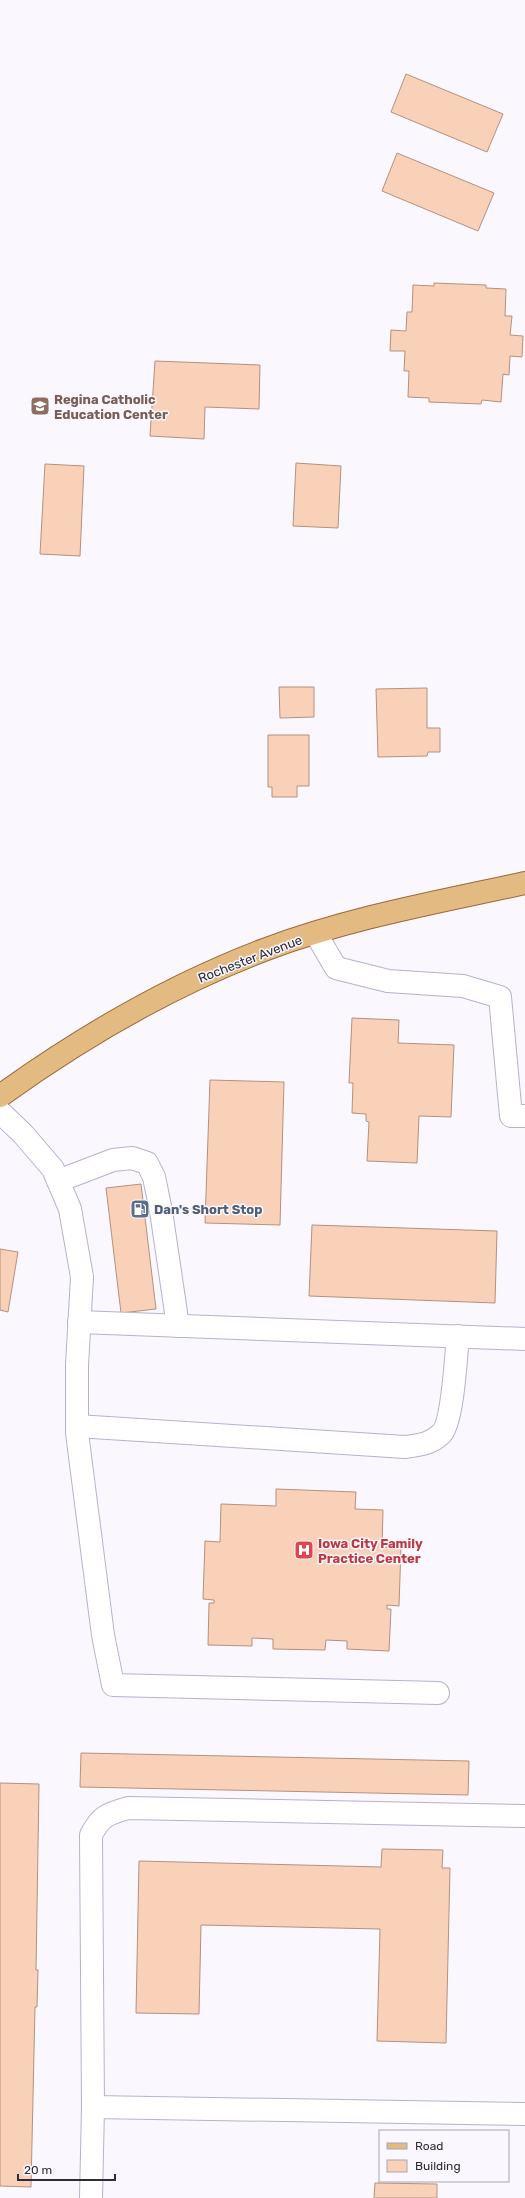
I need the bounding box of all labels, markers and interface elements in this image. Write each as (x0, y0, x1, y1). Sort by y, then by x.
place label: Regina Catholic Education Center (54, 392, 168, 422)
school or university icon: Regina Catholic Education Center (29, 395, 51, 417)
street label: Rochester Avenue (196, 932, 304, 986)
fuel station icon: Dan's Short Stop (129, 1198, 151, 1220)
place label: Dan's Short Stop (154, 1202, 263, 1217)
place label: Iowa City Family Practice Center (318, 1536, 423, 1566)
hospital icon: Iowa City Family Practice Center (293, 1539, 315, 1561)
legend (379, 2130, 509, 2182)
text: Road (415, 2139, 443, 2153)
scale bar (18, 2156, 115, 2182)
text: Building (415, 2159, 461, 2173)
text: 20 m (24, 2163, 52, 2177)

